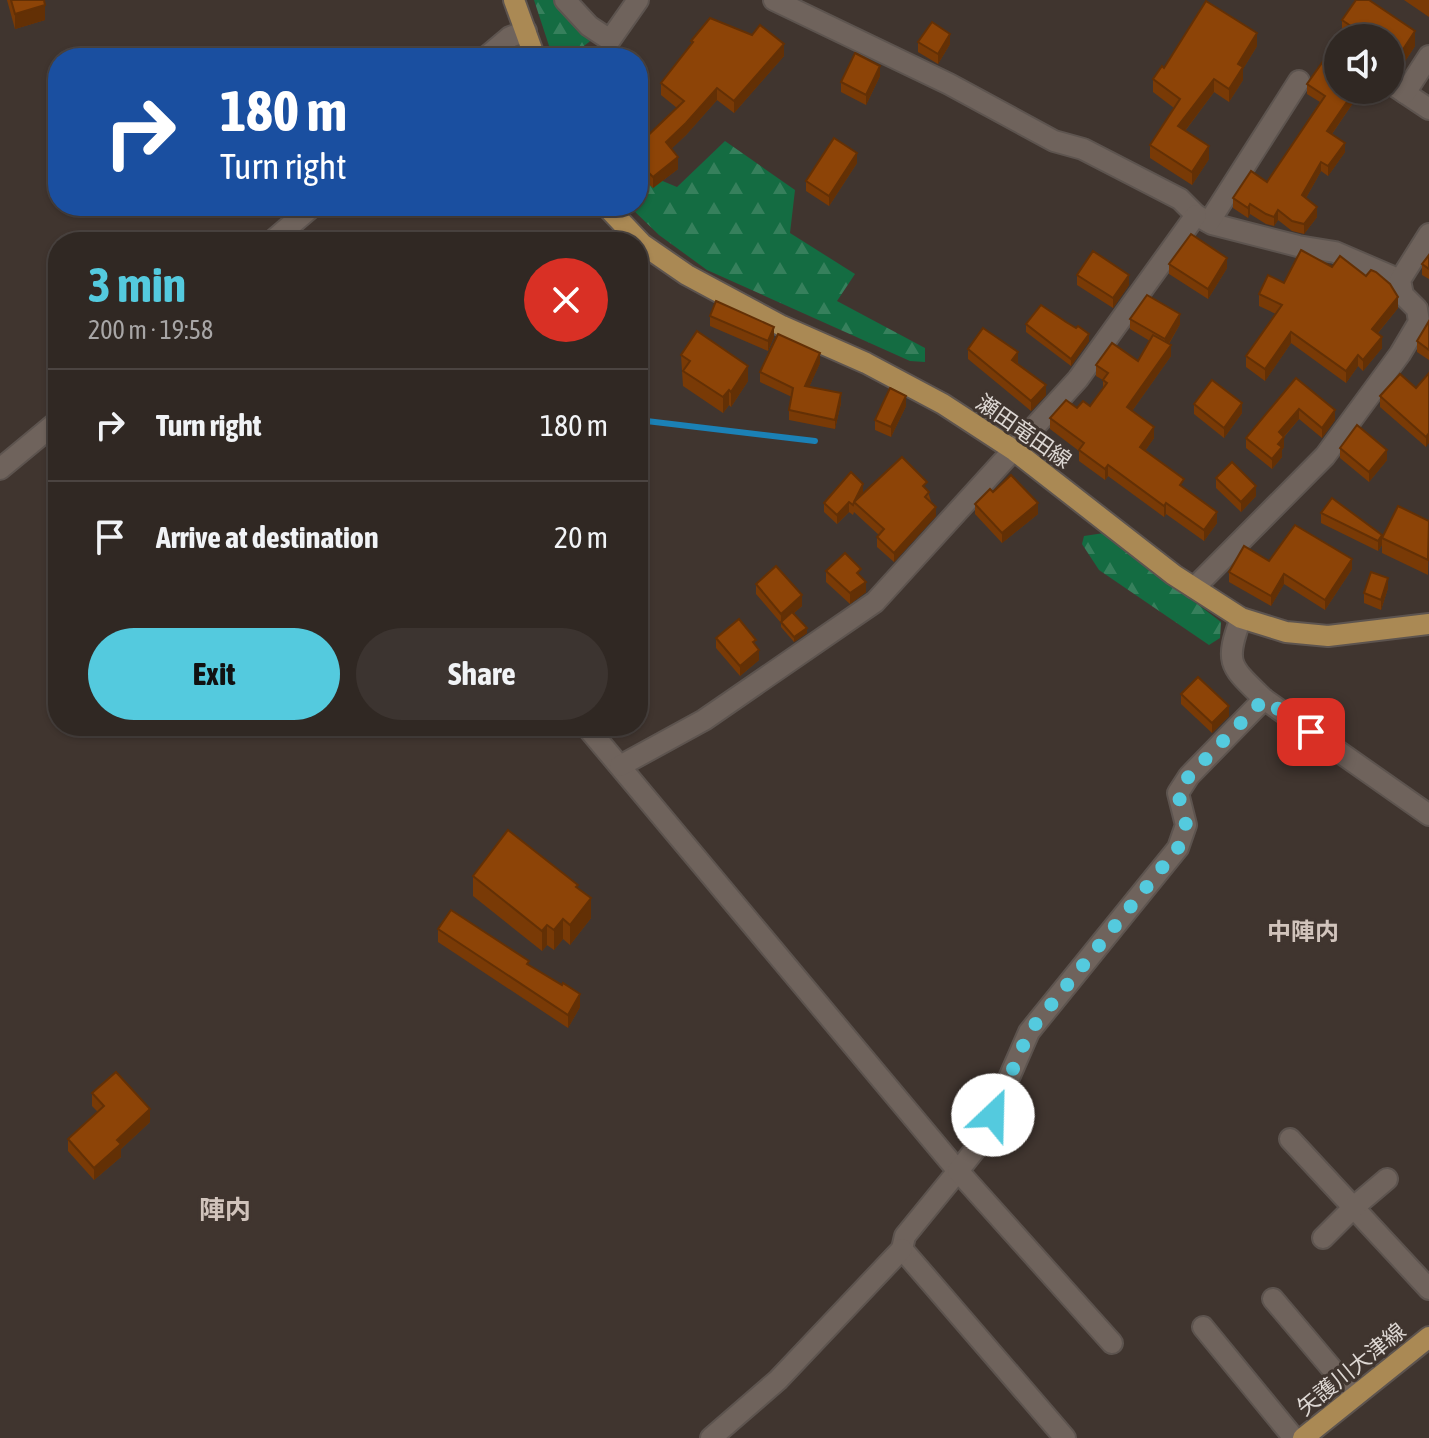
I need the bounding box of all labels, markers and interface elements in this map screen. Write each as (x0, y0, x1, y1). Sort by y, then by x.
map controls (1324, 24, 1404, 104)
button: sound (1324, 24, 1404, 104)
text: 180 m (220, 79, 347, 143)
icon: right (88, 80, 192, 184)
text: Turn right (220, 145, 347, 187)
text: 3 min (88, 257, 186, 312)
button: close (524, 258, 608, 342)
text: 200 m · 19:58 (88, 315, 213, 345)
street label: 瀬田竜田線 (971, 389, 1077, 473)
icon: right (88, 403, 132, 447)
text: Turn right (156, 408, 262, 442)
text: 180 m (540, 408, 608, 442)
icon: arrive (88, 515, 132, 559)
text: Arrive at destination (156, 520, 378, 554)
text: 20 m (554, 520, 608, 554)
button: Exit (88, 628, 340, 720)
button: Share (356, 628, 608, 720)
pin (1277, 698, 1345, 766)
icon: arrive (1289, 710, 1333, 754)
district label: 中陣内 (1267, 918, 1339, 945)
position arrow (951, 1073, 1035, 1157)
district label: 陣内 (199, 1195, 251, 1225)
street label: 矢護川大津線 (1292, 1317, 1410, 1421)

